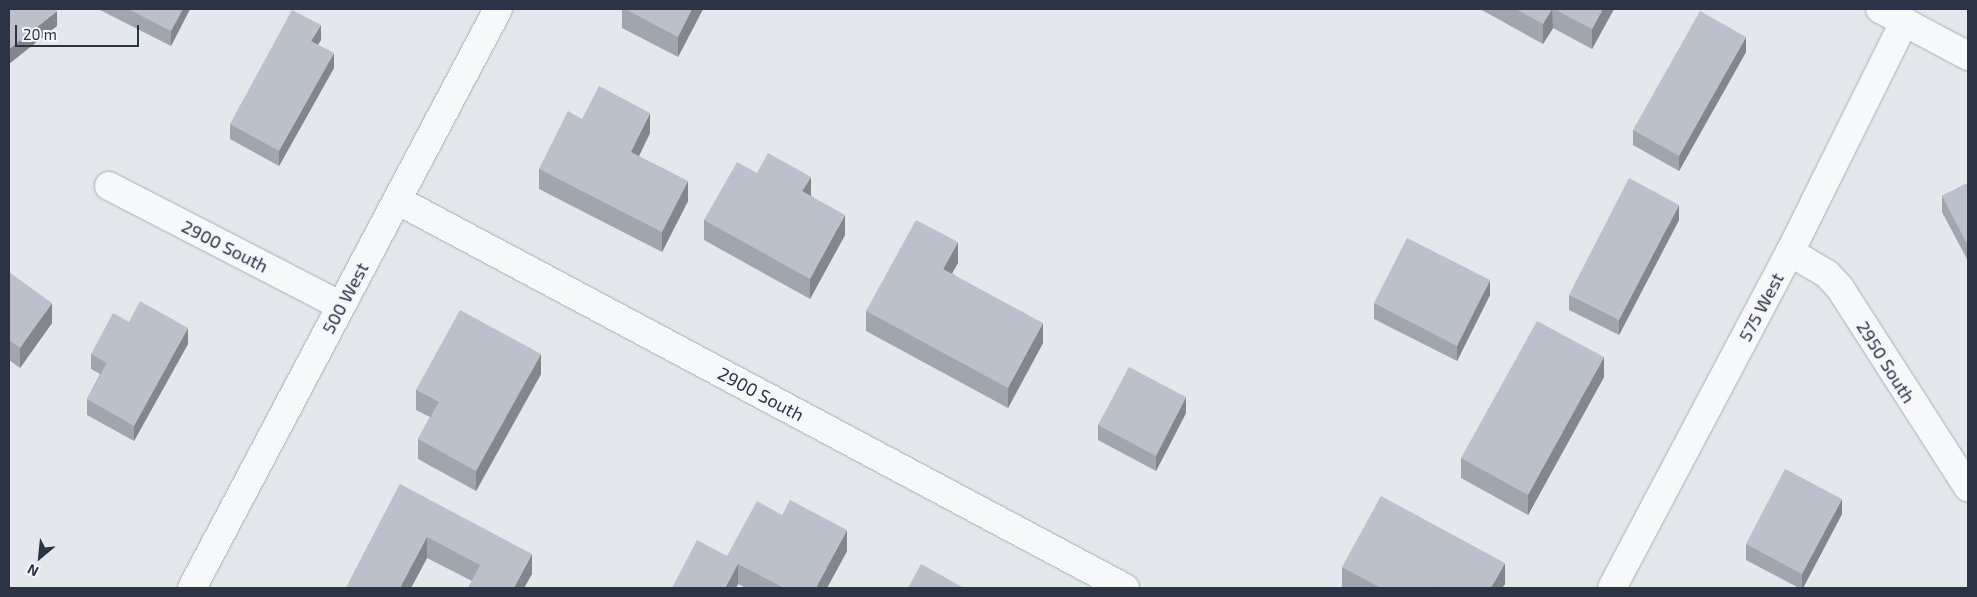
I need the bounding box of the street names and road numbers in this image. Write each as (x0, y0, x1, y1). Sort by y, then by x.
street label: 2900 South (178, 215, 272, 277)
street label: 500 West (317, 259, 373, 337)
street label: 575 West (1734, 269, 1788, 345)
street label: 2950 South (1852, 317, 1920, 407)
street label: 2900 South (714, 362, 808, 426)

